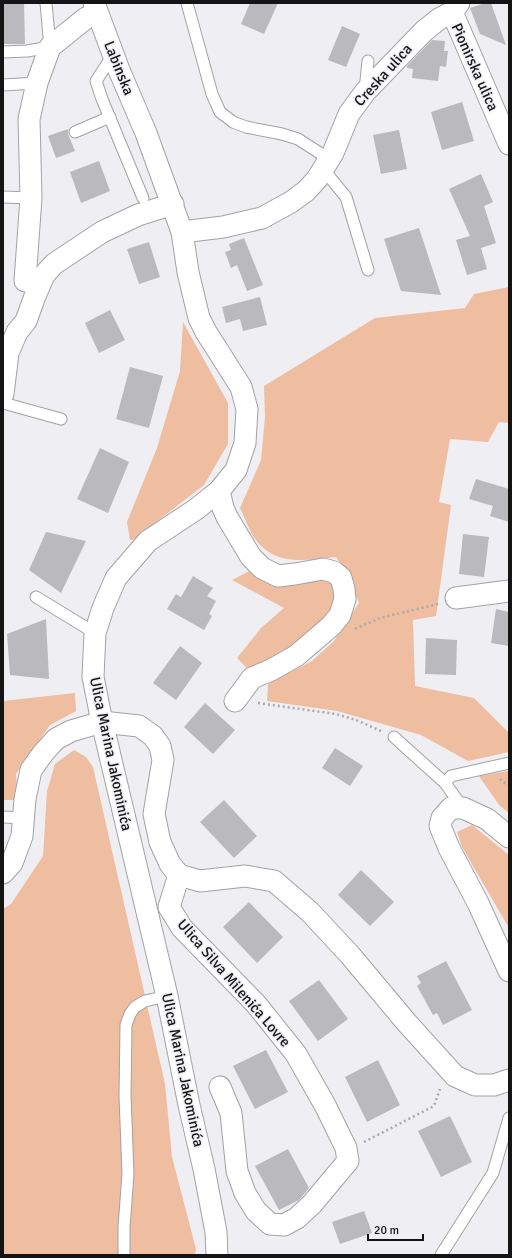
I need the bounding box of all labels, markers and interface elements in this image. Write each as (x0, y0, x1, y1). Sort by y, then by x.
street label: Pionirska ulica (448, 20, 502, 114)
street label: Labinska (100, 38, 138, 98)
street label: Creska ulica (350, 40, 416, 110)
street label: Ulica Marina Jakominića (86, 675, 136, 833)
street label: Ulica Silva Milenića Lovre (174, 915, 294, 1051)
street label: Ulica Marina Jakominića (158, 991, 208, 1149)
scale bar (368, 1216, 423, 1242)
text: 20 m (374, 1223, 399, 1238)

